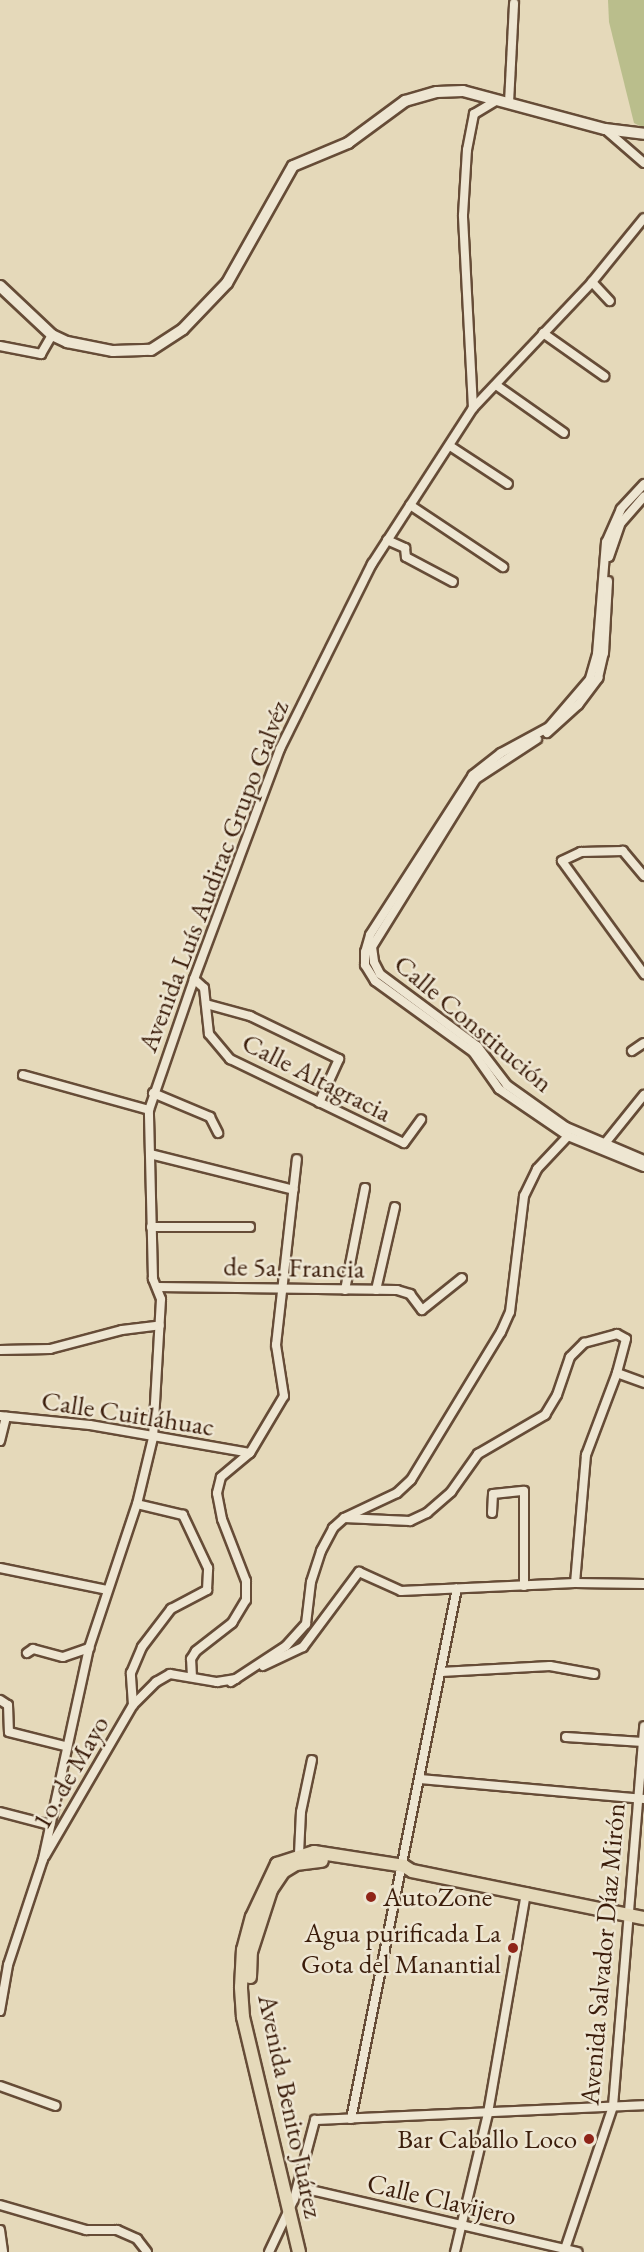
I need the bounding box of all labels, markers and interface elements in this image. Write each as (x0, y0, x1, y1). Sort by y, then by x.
street label: Avenida Luís Audirac Grupo Galvéz (131, 696, 295, 1056)
street label: Calle Constitución (388, 947, 560, 1099)
street label: Calle Altagracia (237, 1026, 397, 1128)
street label: de 5a. Francia (223, 1250, 365, 1284)
street label: Calle Cuitláhuac (39, 1383, 217, 1443)
street label: 1o. de Mayo (25, 1709, 115, 1835)
street label: Avenida Salvador Díaz Mirón (573, 1802, 631, 2106)
place label: AutoZone (383, 1881, 492, 1913)
marker: AutoZone (364, 1890, 378, 1904)
place label: Agua purificada La Gota del Manantial (301, 1916, 501, 1979)
marker: Agua purificada La Gota del Manantial (506, 1941, 520, 1955)
street label: Avenida Benito Juárez (251, 1991, 331, 2221)
place label: Bar Caballo Loco (397, 2123, 577, 2155)
marker: Bar Caballo Loco (582, 2132, 596, 2146)
street label: Calle Clavijero (364, 2166, 520, 2232)

